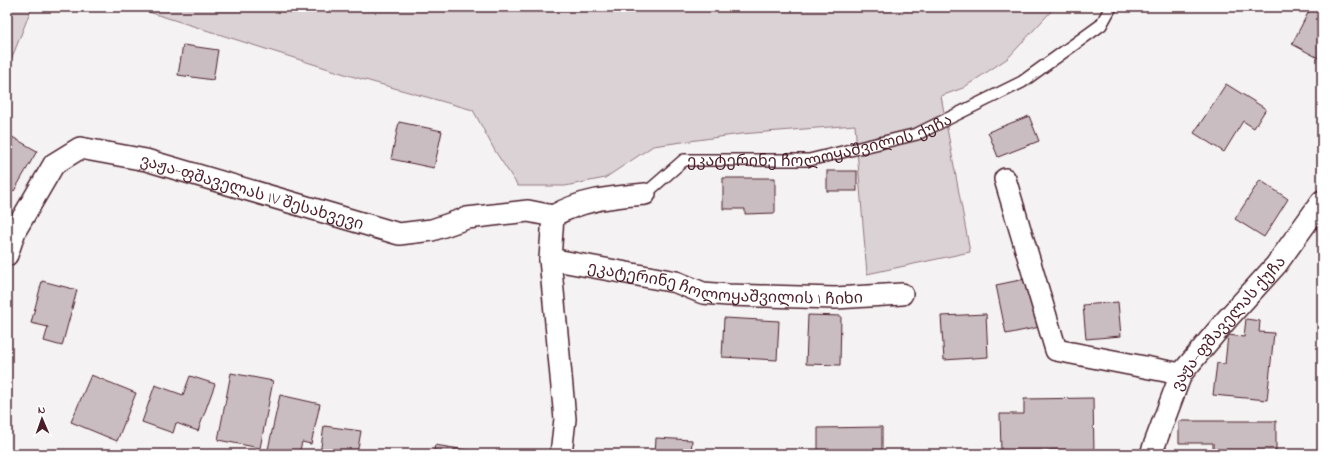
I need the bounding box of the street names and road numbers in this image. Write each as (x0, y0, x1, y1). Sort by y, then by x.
street label: ეკატერინე ჩოლოყაშვილის ქუჩა (687, 108, 957, 175)
street label: ვაჟა-ფშაველას IV შესახვევი (138, 149, 366, 237)
street label: ვაჟა-ფშაველას ქუჩა (1166, 252, 1293, 395)
street label: ეკატერინე ჩოლოყაშვილის I ჩიხი (586, 256, 864, 312)

